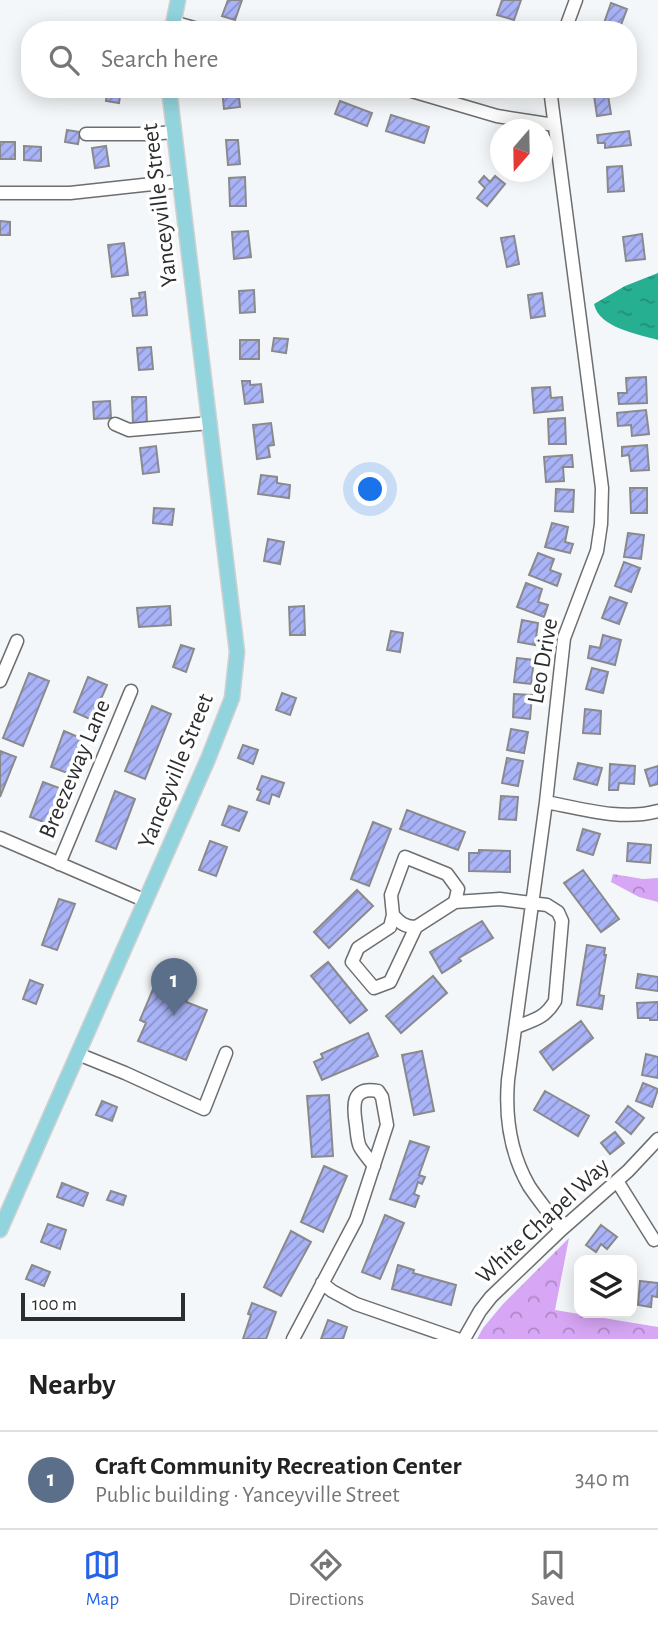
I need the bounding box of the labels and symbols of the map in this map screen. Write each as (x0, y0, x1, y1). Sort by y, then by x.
north arrow (490, 119, 553, 182)
street label: Yanceyville Street (138, 122, 182, 288)
your location (353, 472, 387, 506)
street label: Leo Drive (524, 616, 562, 706)
street label: Yanceyville Street (134, 690, 218, 852)
street label: Breezeway Lane (35, 696, 115, 842)
pin: 1 (151, 958, 197, 1016)
street label: White Chapel Way (472, 1154, 614, 1288)
scale bar (21, 1290, 186, 1322)

